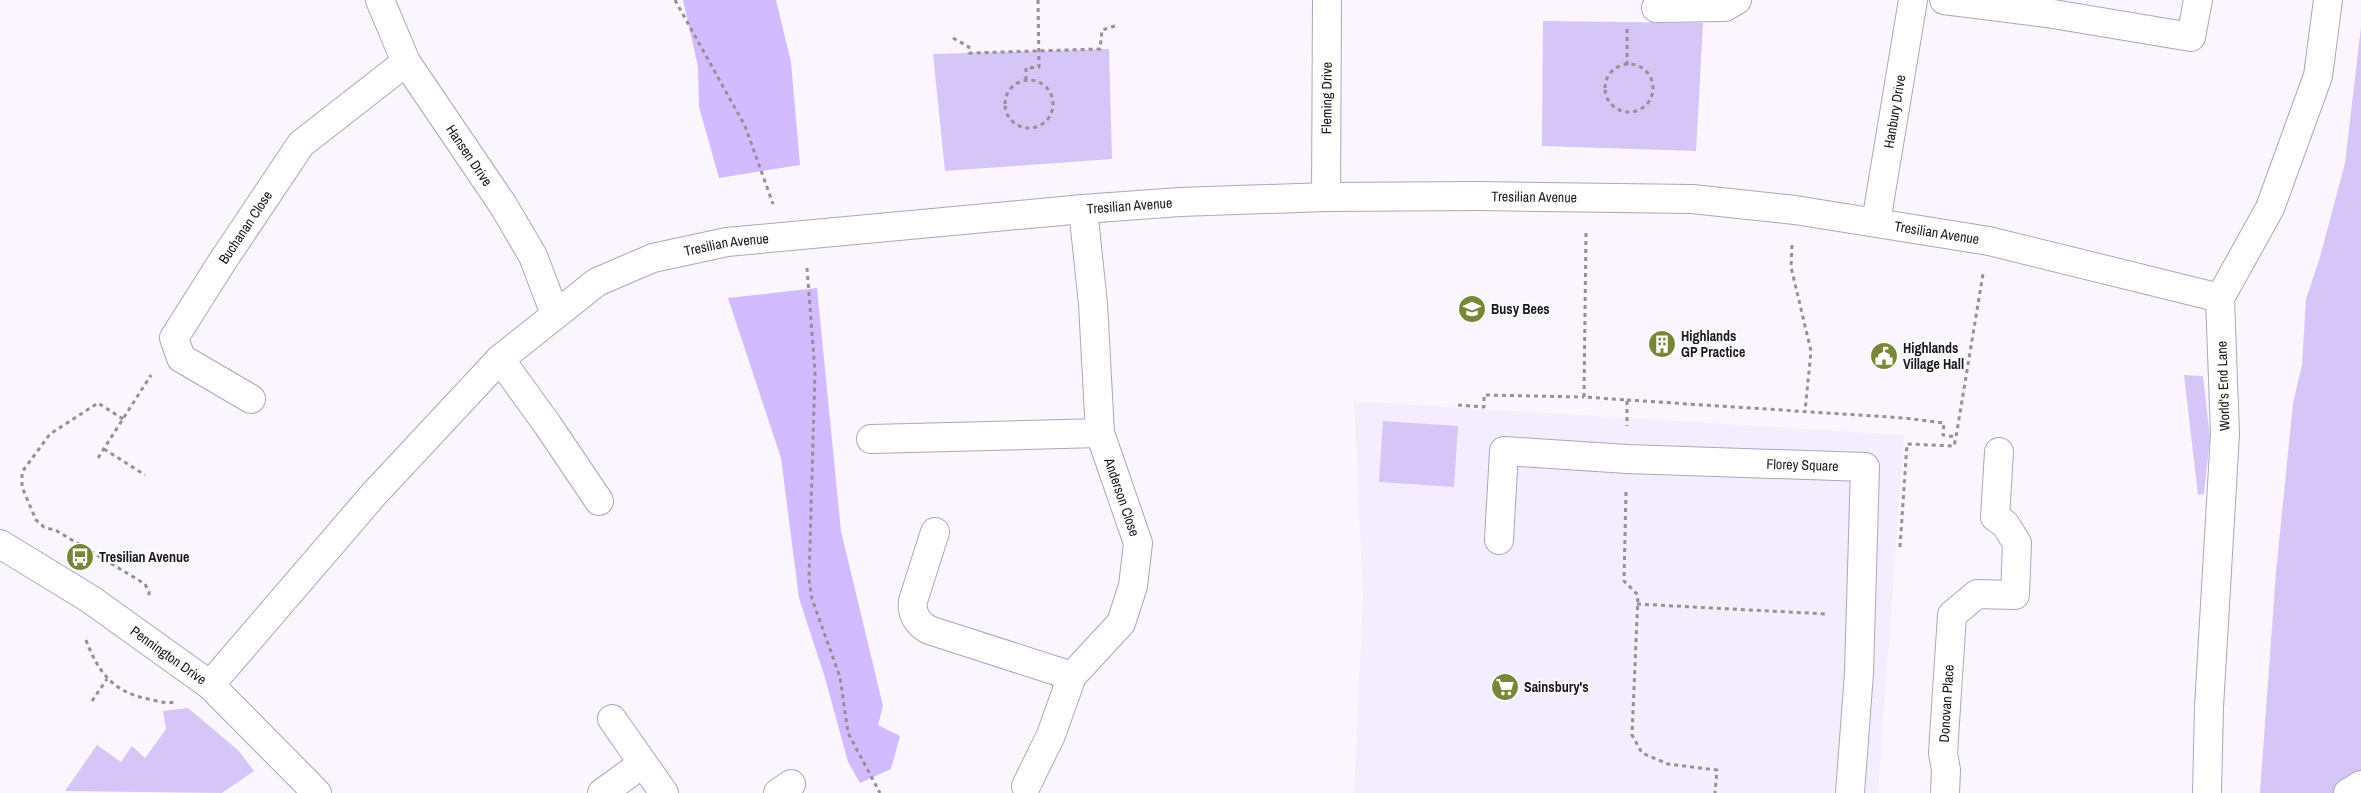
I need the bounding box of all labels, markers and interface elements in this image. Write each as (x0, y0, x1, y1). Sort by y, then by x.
street label: Fleming Drive (1317, 62, 1336, 134)
street label: Hanbury Drive (1879, 73, 1909, 150)
street label: Hansen Drive (442, 121, 496, 189)
street label: Buchanan Close (214, 187, 276, 267)
street label: Tresilian Avenue (1491, 187, 1577, 206)
street label: Tresilian Avenue (1086, 194, 1173, 218)
street label: Tresilian Avenue (1893, 217, 1981, 248)
street label: Tresilian Avenue (682, 229, 770, 260)
school or university icon: Busy Bees (1457, 294, 1487, 324)
place label: Busy Bees (1491, 300, 1550, 318)
place label: Highlands GP Practice (1681, 327, 1745, 361)
building icon: Highlands GP Practice (1647, 329, 1677, 359)
place label: Highlands Village Hall (1903, 339, 1964, 373)
public building icon: Highlands Village Hall (1869, 341, 1899, 371)
street label: World's End Lane (2212, 341, 2234, 431)
street label: Anderson Close (1100, 455, 1144, 539)
street label: Florey Square (1766, 455, 1839, 475)
bus stop icon: Tresilian Avenue (65, 542, 95, 572)
place label: Tresilian Avenue (99, 548, 189, 566)
street label: Pennington Drive (127, 622, 210, 689)
street label: Donovan Place (1935, 664, 1958, 743)
supermarket icon: Sainsbury's (1490, 672, 1520, 702)
place label: Sainsbury's (1524, 678, 1589, 696)

